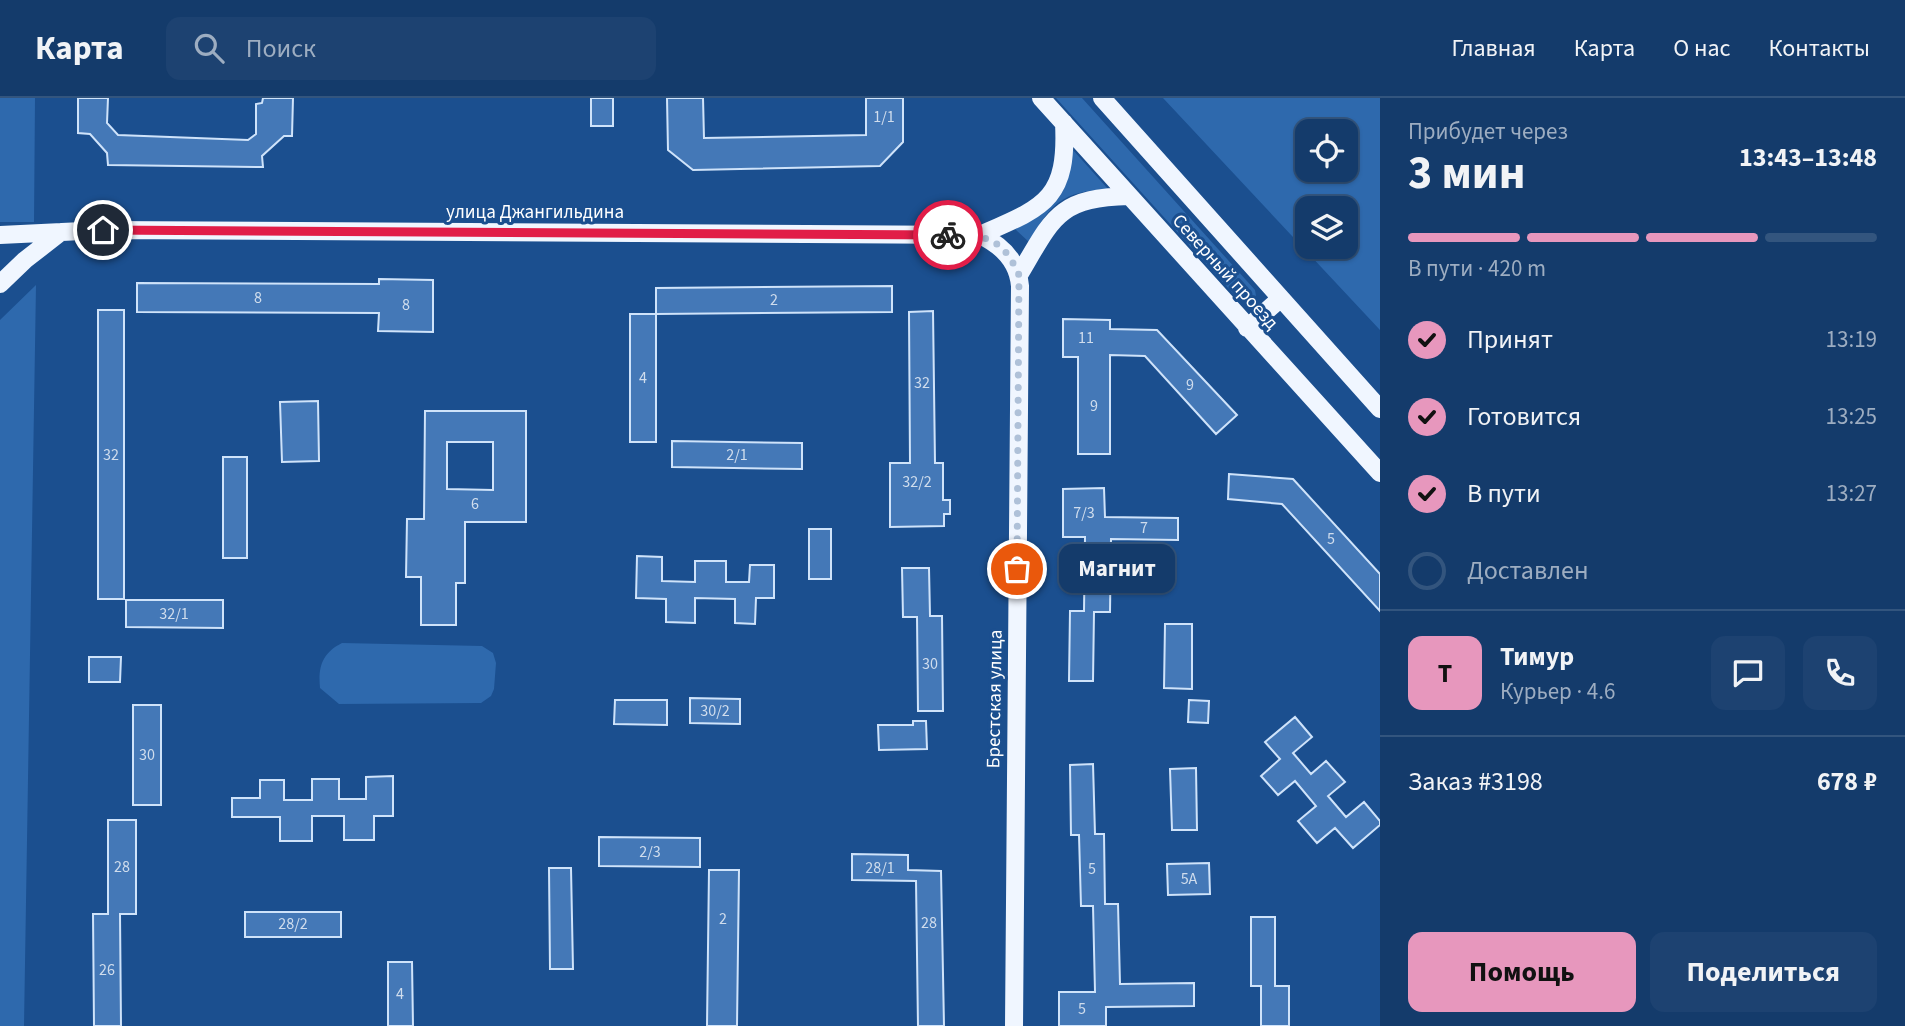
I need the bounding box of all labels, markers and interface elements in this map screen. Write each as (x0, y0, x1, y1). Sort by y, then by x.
search box (166, 17, 656, 80)
text: Карта (35, 25, 124, 72)
icon: search (190, 29, 228, 67)
text: Поиск (246, 30, 316, 67)
text: Главная (1451, 31, 1536, 66)
text: Карта (1574, 31, 1635, 66)
text: О нас (1673, 31, 1730, 66)
text: Контакты (1768, 31, 1870, 66)
house number: 1/1 (873, 106, 895, 128)
text: Прибудет через (1408, 115, 1568, 148)
map controls (1295, 119, 1358, 259)
button: locate (1295, 119, 1358, 182)
text: 13:43–13:48 (1739, 139, 1877, 176)
text: 3 мин (1408, 141, 1525, 206)
button: layers (1295, 196, 1358, 259)
street label: улица Джангильдина (446, 199, 624, 226)
pin (73, 200, 133, 260)
courier (913, 200, 983, 270)
street label: Северный проезд (1166, 208, 1284, 336)
icon: home (84, 211, 122, 249)
icon: bike (929, 216, 967, 254)
text: В пути · 420 m (1408, 252, 1546, 285)
house number: 8 (254, 287, 262, 309)
house number: 2 (770, 289, 778, 311)
house number: 8 (402, 294, 410, 316)
icon: check (1408, 321, 1446, 359)
text: Принят (1467, 321, 1553, 358)
text: 13:19 (1826, 323, 1877, 356)
house number: 11 (1078, 327, 1094, 349)
house number: 4 (639, 367, 647, 389)
house number: 32 (914, 372, 930, 394)
house number: 9 (1186, 374, 1194, 396)
house number: 9 (1090, 395, 1098, 417)
icon: check (1408, 398, 1446, 436)
text: Готовится (1467, 398, 1581, 435)
text: 13:25 (1826, 400, 1877, 433)
house number: 32 (103, 444, 119, 466)
house number: 2/1 (726, 444, 748, 466)
house number: 32/2 (902, 471, 932, 493)
icon: check (1408, 475, 1446, 513)
text: В пути (1467, 475, 1541, 512)
text: 13:27 (1826, 477, 1877, 510)
house number: 6 (471, 493, 479, 515)
house number: 7/3 (1073, 502, 1095, 524)
house number: 7 (1140, 517, 1148, 539)
house number: 5 (1327, 528, 1335, 550)
pin (987, 539, 1047, 599)
callout: Магнит (1059, 545, 1174, 594)
icon: bag (998, 550, 1036, 588)
text: Магнит (1078, 552, 1156, 585)
text: Доставлен (1467, 552, 1589, 589)
house number: 32/1 (159, 603, 189, 625)
street label: Брестская улица (980, 629, 1010, 769)
button: chat (1711, 636, 1785, 710)
button: phone (1803, 636, 1877, 710)
text: Тимур (1500, 638, 1574, 675)
house number: 30 (922, 653, 938, 675)
text: Т (1438, 655, 1452, 692)
text: Курьер · 4.6 (1500, 675, 1615, 708)
house number: 30/2 (700, 700, 730, 722)
house number: 30 (139, 744, 155, 766)
text: Заказ #3198 (1408, 763, 1543, 800)
text: 678 ₽ (1817, 763, 1877, 800)
house number: 2/3 (639, 841, 661, 863)
house number: 28 (114, 856, 130, 878)
house number: 28/1 (865, 857, 895, 879)
house number: 5 (1088, 858, 1096, 880)
house number: 5А (1181, 868, 1198, 890)
house number: 2 (719, 908, 727, 930)
house number: 28 (921, 912, 937, 934)
house number: 28/2 (278, 913, 308, 935)
button: Помощь (1408, 932, 1636, 1012)
button: Поделиться (1650, 932, 1877, 1012)
house number: 26 (99, 959, 115, 981)
house number: 4 (396, 983, 404, 1005)
house number: 5 (1078, 998, 1086, 1020)

